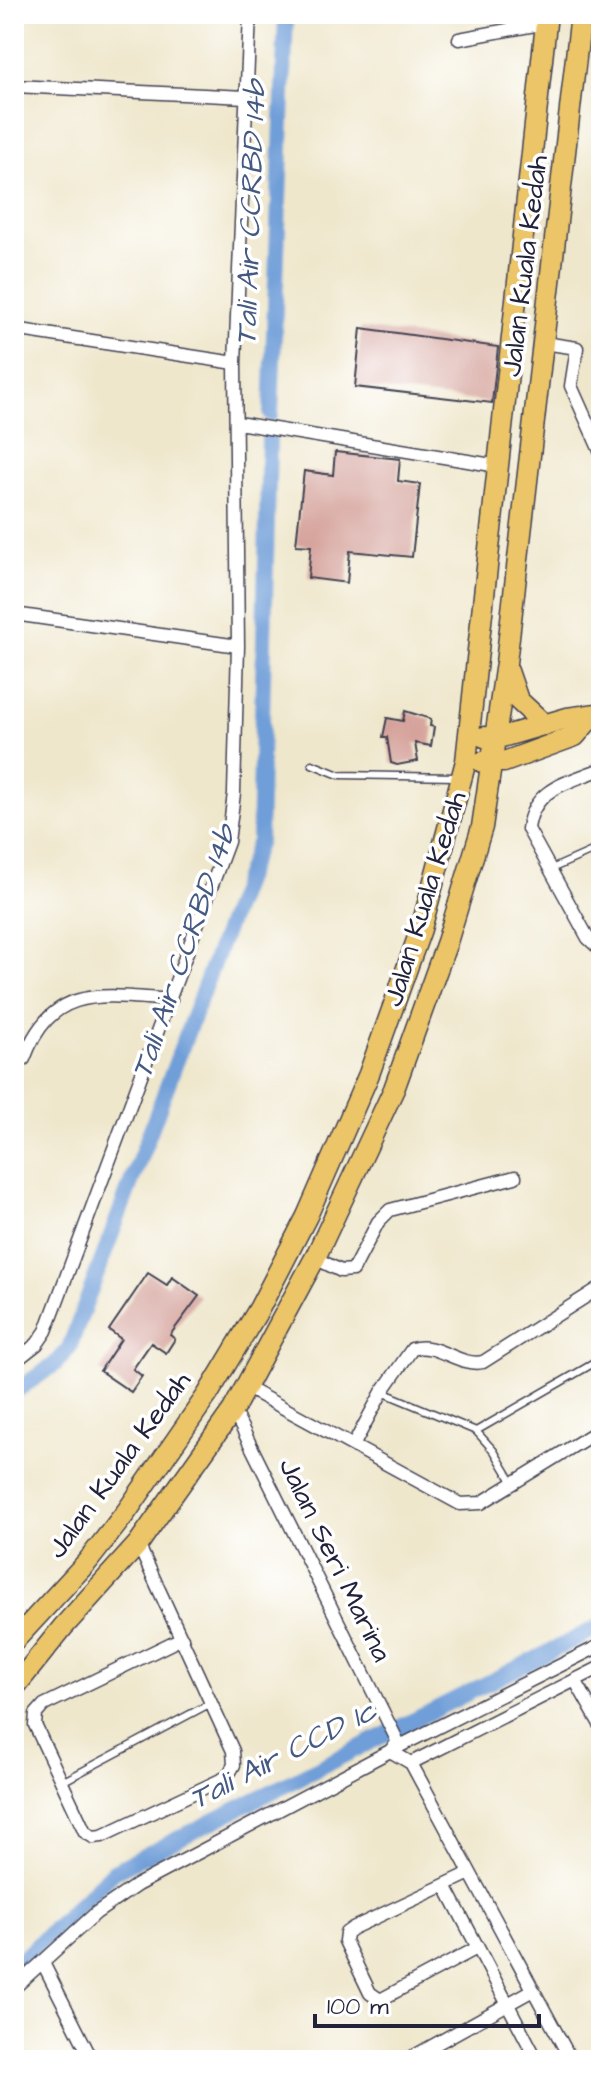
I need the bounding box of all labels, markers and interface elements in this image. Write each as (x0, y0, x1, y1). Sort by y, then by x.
water label: Tali Air CCRBD 14b (225, 77, 277, 346)
street label: Jalan Kuala Kedah (492, 153, 558, 379)
street label: Jalan Kuala Kedah (374, 787, 476, 1011)
water label: Tali Air CCRBD 14b (121, 817, 248, 1084)
street label: Jalan Kuala Kedah (38, 1363, 200, 1567)
street label: Jalan Seri Marina (269, 1452, 401, 1668)
water label: Tali Air CCD 1c (182, 1689, 384, 1820)
scale bar (315, 1978, 539, 2028)
text: 100 m (327, 1990, 389, 2024)

